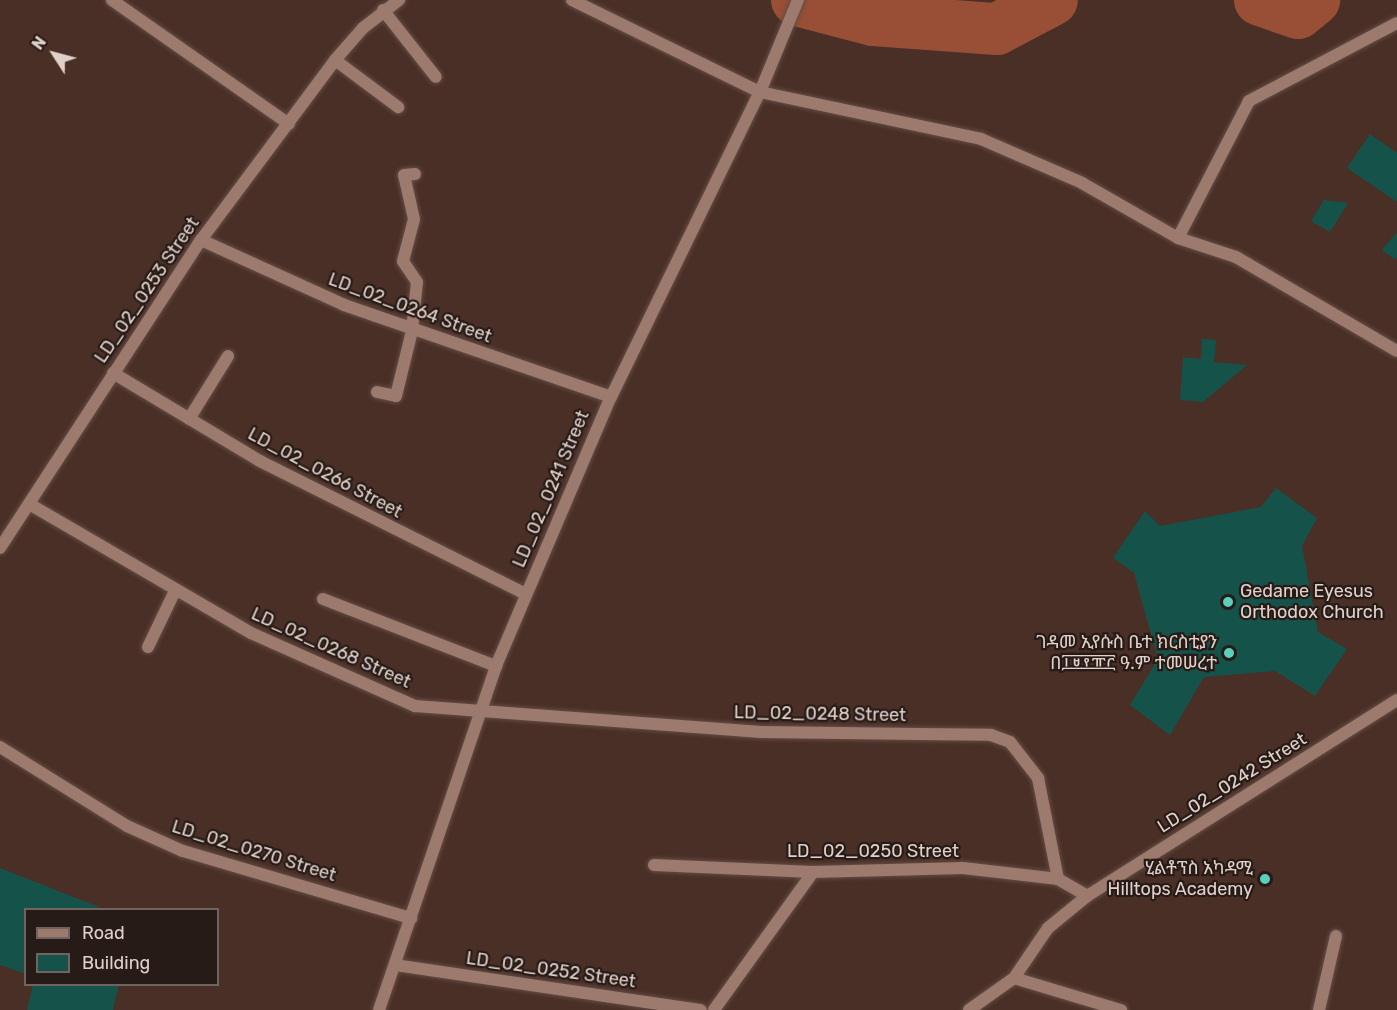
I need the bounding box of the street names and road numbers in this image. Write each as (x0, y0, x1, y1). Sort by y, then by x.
street label: LD_02_0253 Street (90, 213, 204, 367)
street label: LD_02_0264 Street (326, 268, 494, 348)
street label: LD_02_0241 Street (508, 407, 594, 571)
street label: LD_02_0266 Street (244, 423, 406, 523)
street label: LD_02_0268 Street (248, 603, 414, 693)
street label: LD_02_0248 Street (734, 702, 906, 726)
street label: LD_02_0242 Street (1154, 728, 1310, 838)
street label: LD_02_0270 Street (169, 816, 339, 886)
street label: LD_02_0250 Street (787, 840, 959, 862)
street label: LD_02_0252 Street (465, 947, 637, 993)

